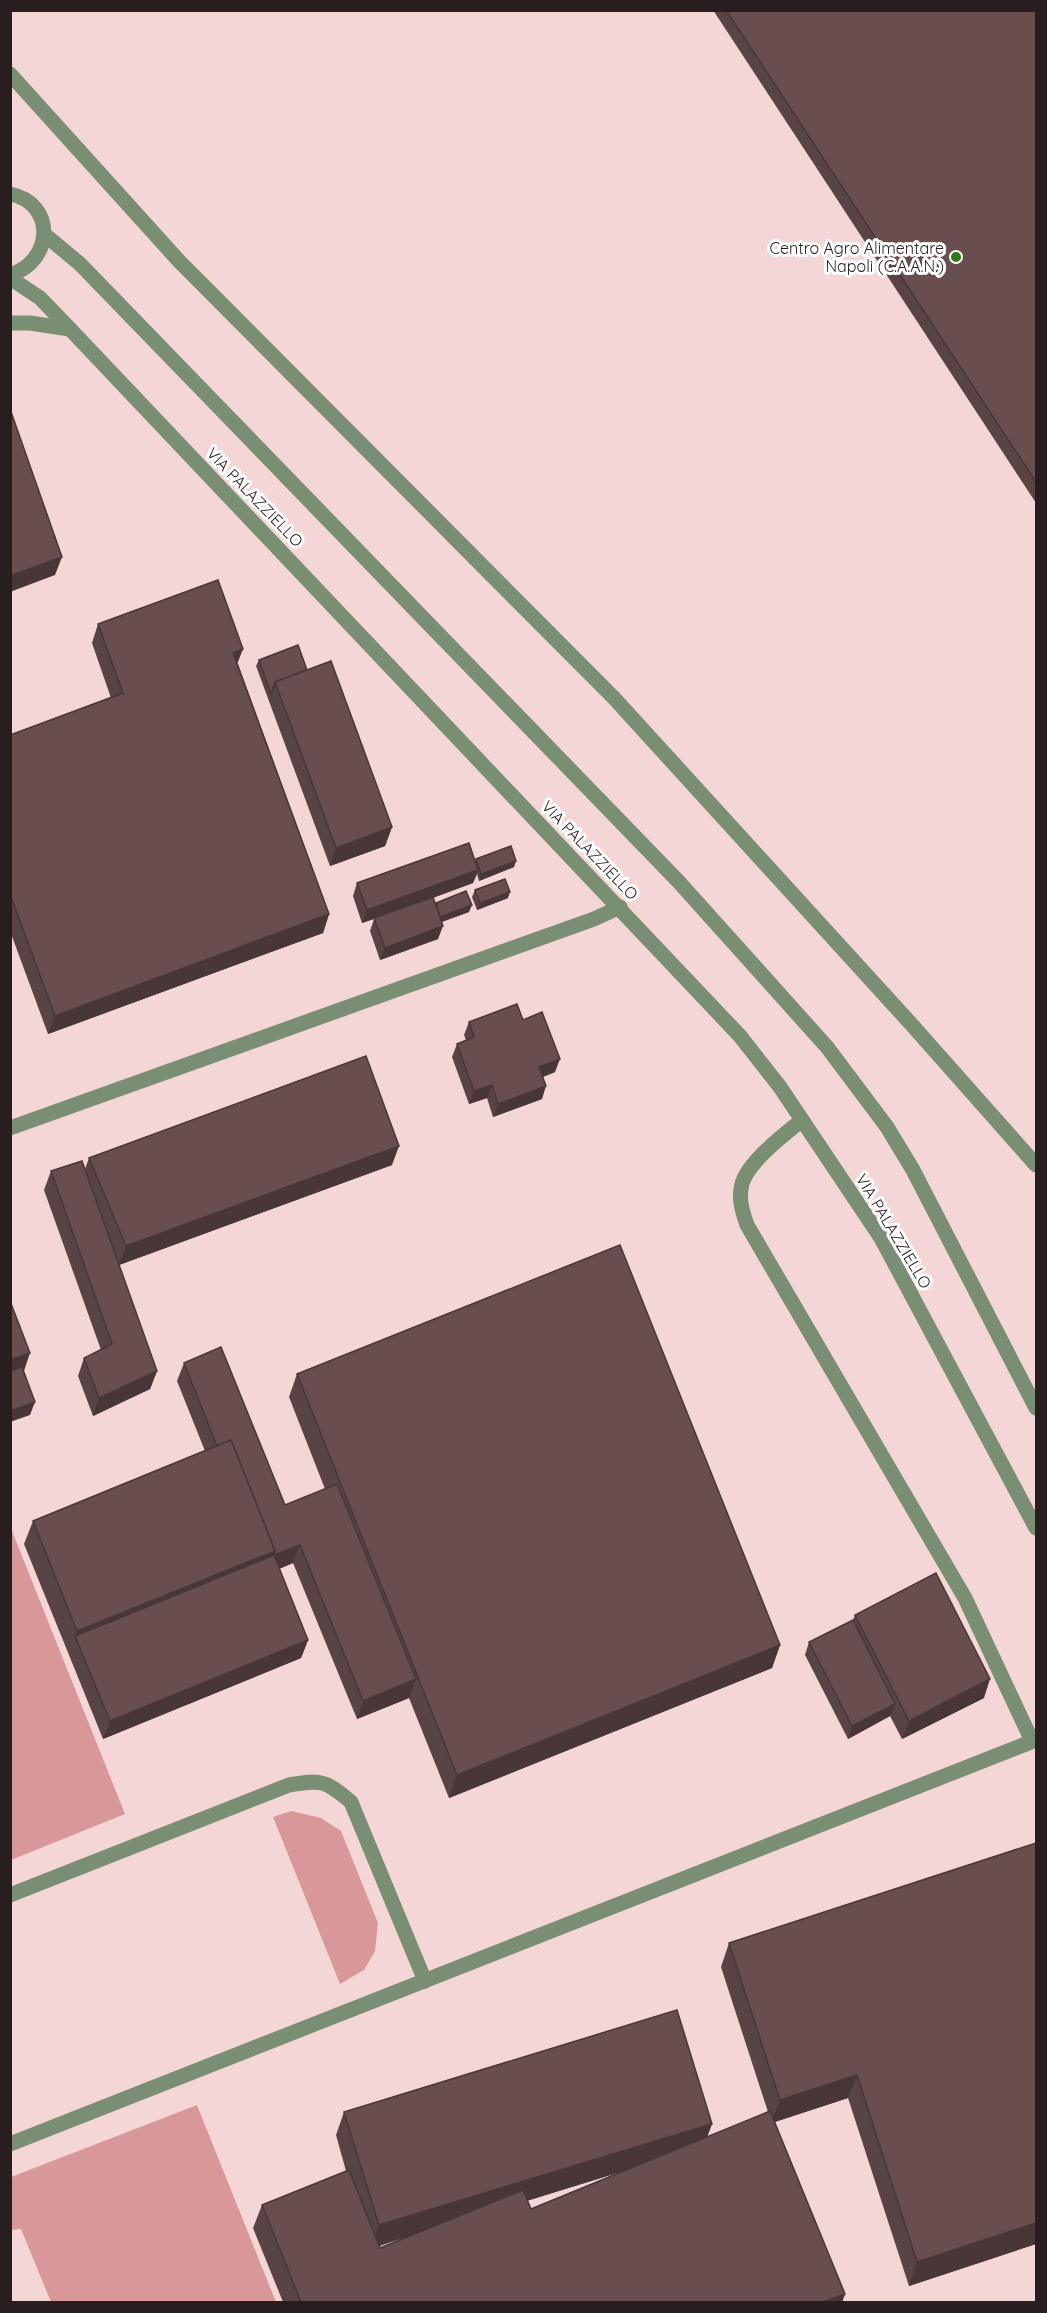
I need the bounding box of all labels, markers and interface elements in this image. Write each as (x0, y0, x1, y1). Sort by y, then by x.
place label: Centro Agro Alimentare Napoli (C.A.A.N.) (770, 238, 944, 276)
marker: Centro Agro Alimentare Napoli (C.A.A.N.) (949, 250, 963, 264)
street label: VIA PALAZZIELLO (203, 443, 307, 551)
street label: VIA PALAZZIELLO (538, 796, 642, 904)
street label: VIA PALAZZIELLO (852, 1170, 936, 1292)

